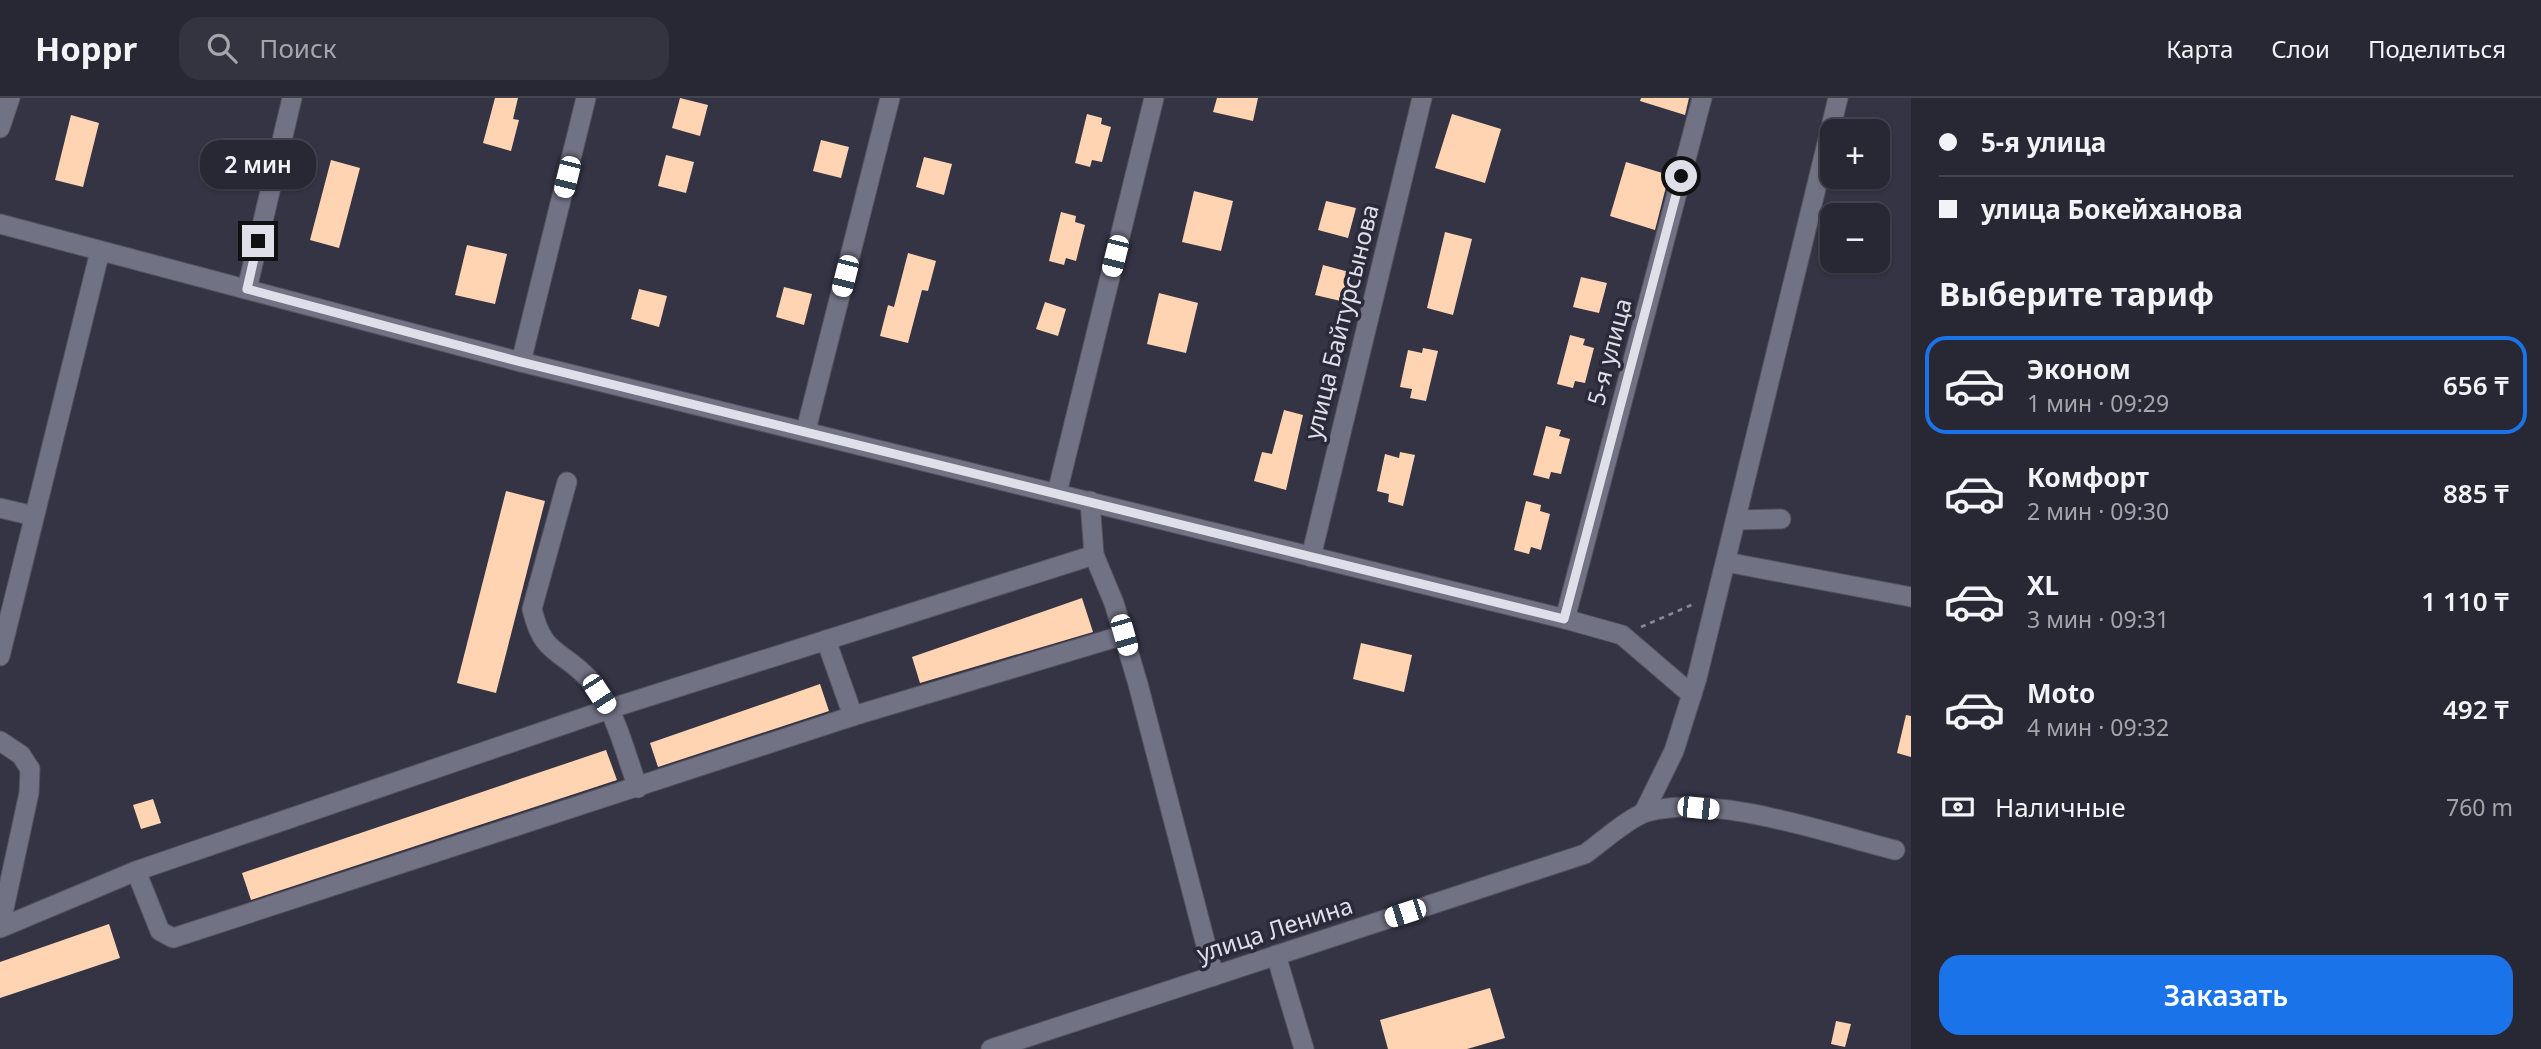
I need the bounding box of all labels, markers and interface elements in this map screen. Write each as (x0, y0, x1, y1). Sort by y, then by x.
search box (179, 17, 669, 80)
text: Hoppr (35, 26, 137, 71)
icon: search (203, 29, 241, 67)
text: Поиск (259, 30, 337, 66)
text: Карта (2166, 32, 2233, 65)
text: Слои (2271, 32, 2330, 65)
text: Поделиться (2368, 32, 2506, 65)
map controls (1820, 119, 1890, 273)
button: + (1820, 119, 1890, 189)
text: 5-я улица (1981, 124, 2106, 160)
callout: 2 мин (200, 139, 316, 188)
text: 2 мин (224, 148, 292, 180)
car (552, 154, 583, 200)
route start (1665, 160, 1697, 192)
text: улица Бокейханова (1981, 191, 2243, 227)
street label: улица Байтурсынова (1295, 201, 1386, 443)
button: − (1820, 203, 1890, 273)
route end (242, 225, 274, 257)
car (1100, 233, 1131, 279)
car (830, 253, 861, 299)
text: Выберите тариф (1939, 272, 2214, 315)
street label: 5-я улица (1578, 294, 1639, 409)
text: Эконом (2027, 351, 2131, 387)
icon: car (1943, 354, 2006, 417)
text: 656 ₸ (2443, 367, 2509, 403)
text: 1 мин · 09:29 (2027, 387, 2169, 419)
text: Комфорт (2027, 459, 2149, 495)
icon: car (1943, 462, 2006, 525)
text: 885 ₸ (2443, 475, 2509, 511)
text: 2 мин · 09:30 (2027, 495, 2169, 527)
text: XL (2027, 567, 2059, 603)
icon: car (1943, 570, 2006, 633)
text: 1 110 ₸ (2421, 583, 2509, 619)
text: 3 мин · 09:31 (2027, 603, 2169, 635)
car (1109, 612, 1140, 658)
car (579, 671, 620, 717)
text: Moto (2027, 675, 2095, 711)
icon: car (1943, 678, 2006, 741)
text: 492 ₸ (2443, 691, 2509, 727)
text: 4 мин · 09:32 (2027, 711, 2169, 743)
icon: cash (1939, 788, 1977, 826)
text: Наличные (1995, 789, 2126, 825)
text: 760 m (2446, 791, 2513, 823)
car (1677, 795, 1720, 821)
street label: улица Ленина (1192, 888, 1357, 969)
car (1382, 897, 1429, 929)
button: Заказать (1939, 955, 2513, 1035)

